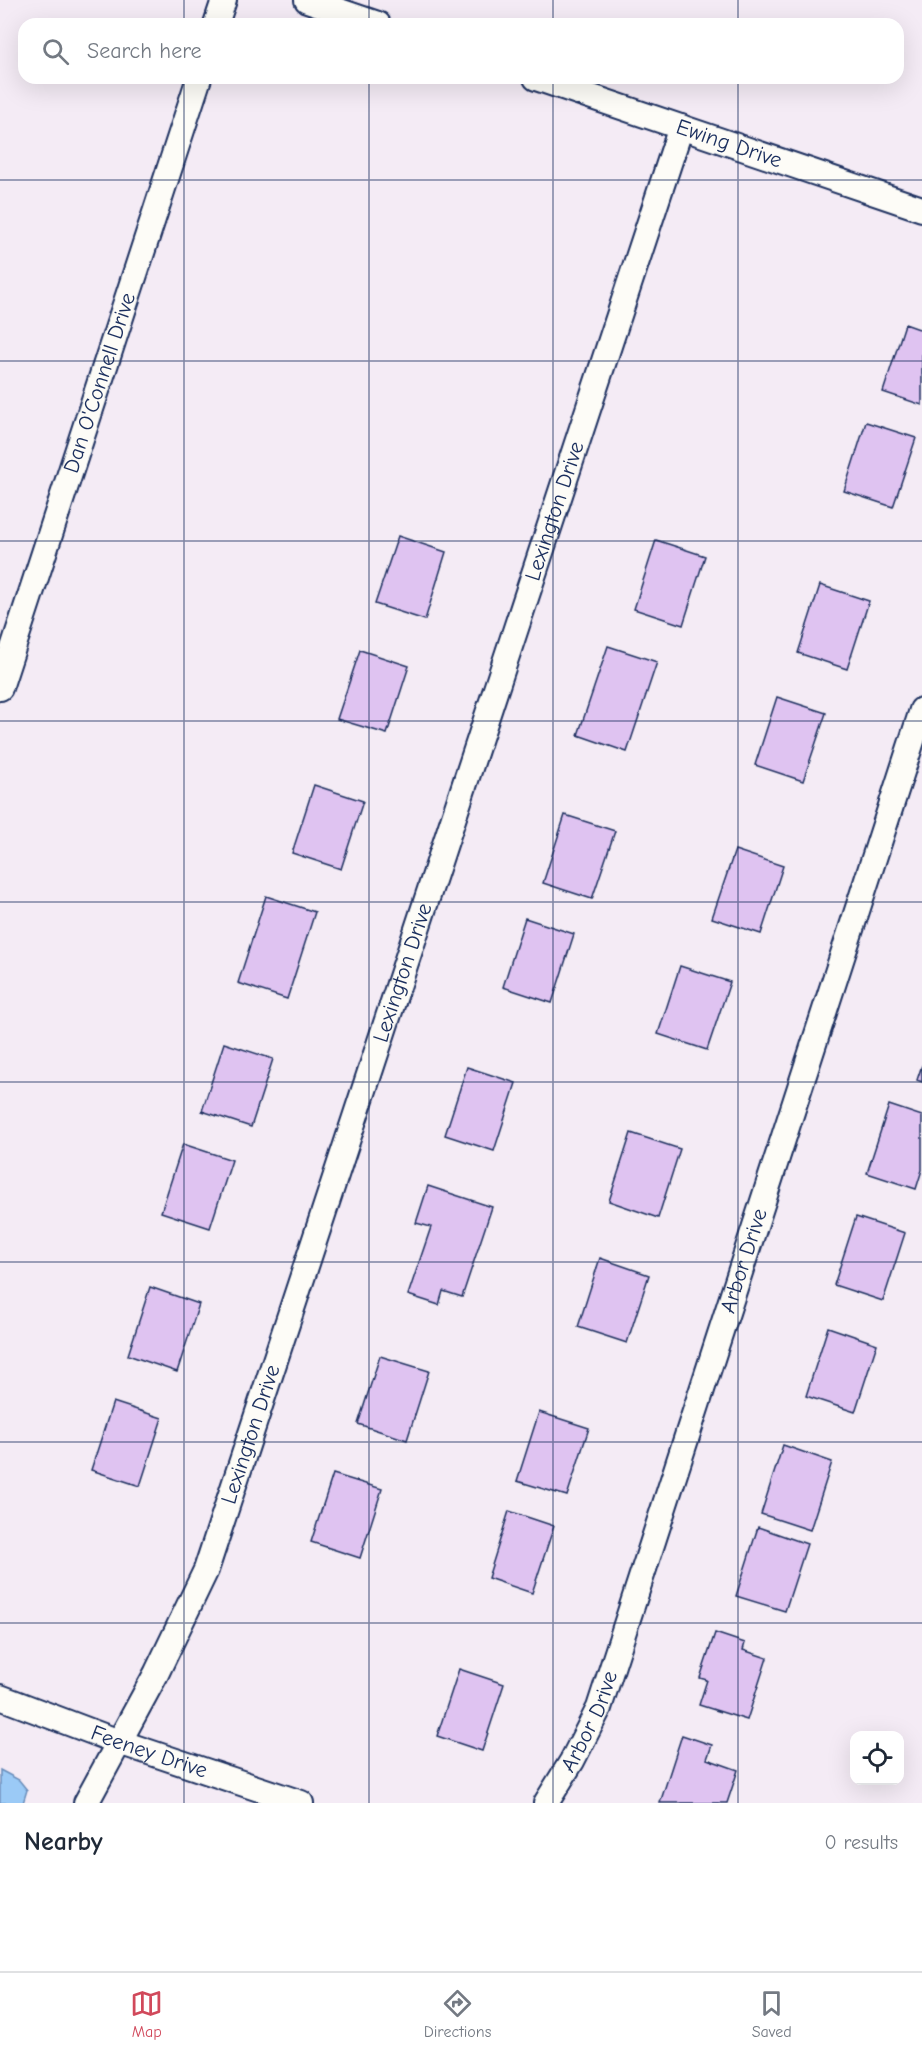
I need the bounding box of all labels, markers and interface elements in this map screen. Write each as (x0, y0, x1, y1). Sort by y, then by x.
search box (18, 18, 904, 84)
icon: search (39, 35, 72, 68)
text: Search here (87, 38, 202, 64)
street label: Ewing Drive (673, 114, 785, 174)
street label: Dan O'Connell Drive (58, 289, 141, 476)
street label: Lexington Drive (520, 438, 590, 584)
street label: Lexington Drive (368, 900, 438, 1046)
street label: Arbor Drive (715, 1205, 773, 1316)
street label: Lexington Drive (216, 1361, 286, 1507)
street label: Arbor Drive (555, 1668, 623, 1777)
street label: Feeney Drive (87, 1720, 211, 1784)
map controls (850, 1731, 904, 1785)
button: locate (850, 1731, 904, 1785)
text: Nearby (24, 1827, 103, 1857)
text: 0 results (825, 1831, 898, 1854)
tab: Map (130, 1987, 163, 2041)
tab: Directions (424, 1987, 491, 2041)
tab: Saved (752, 1987, 792, 2041)

